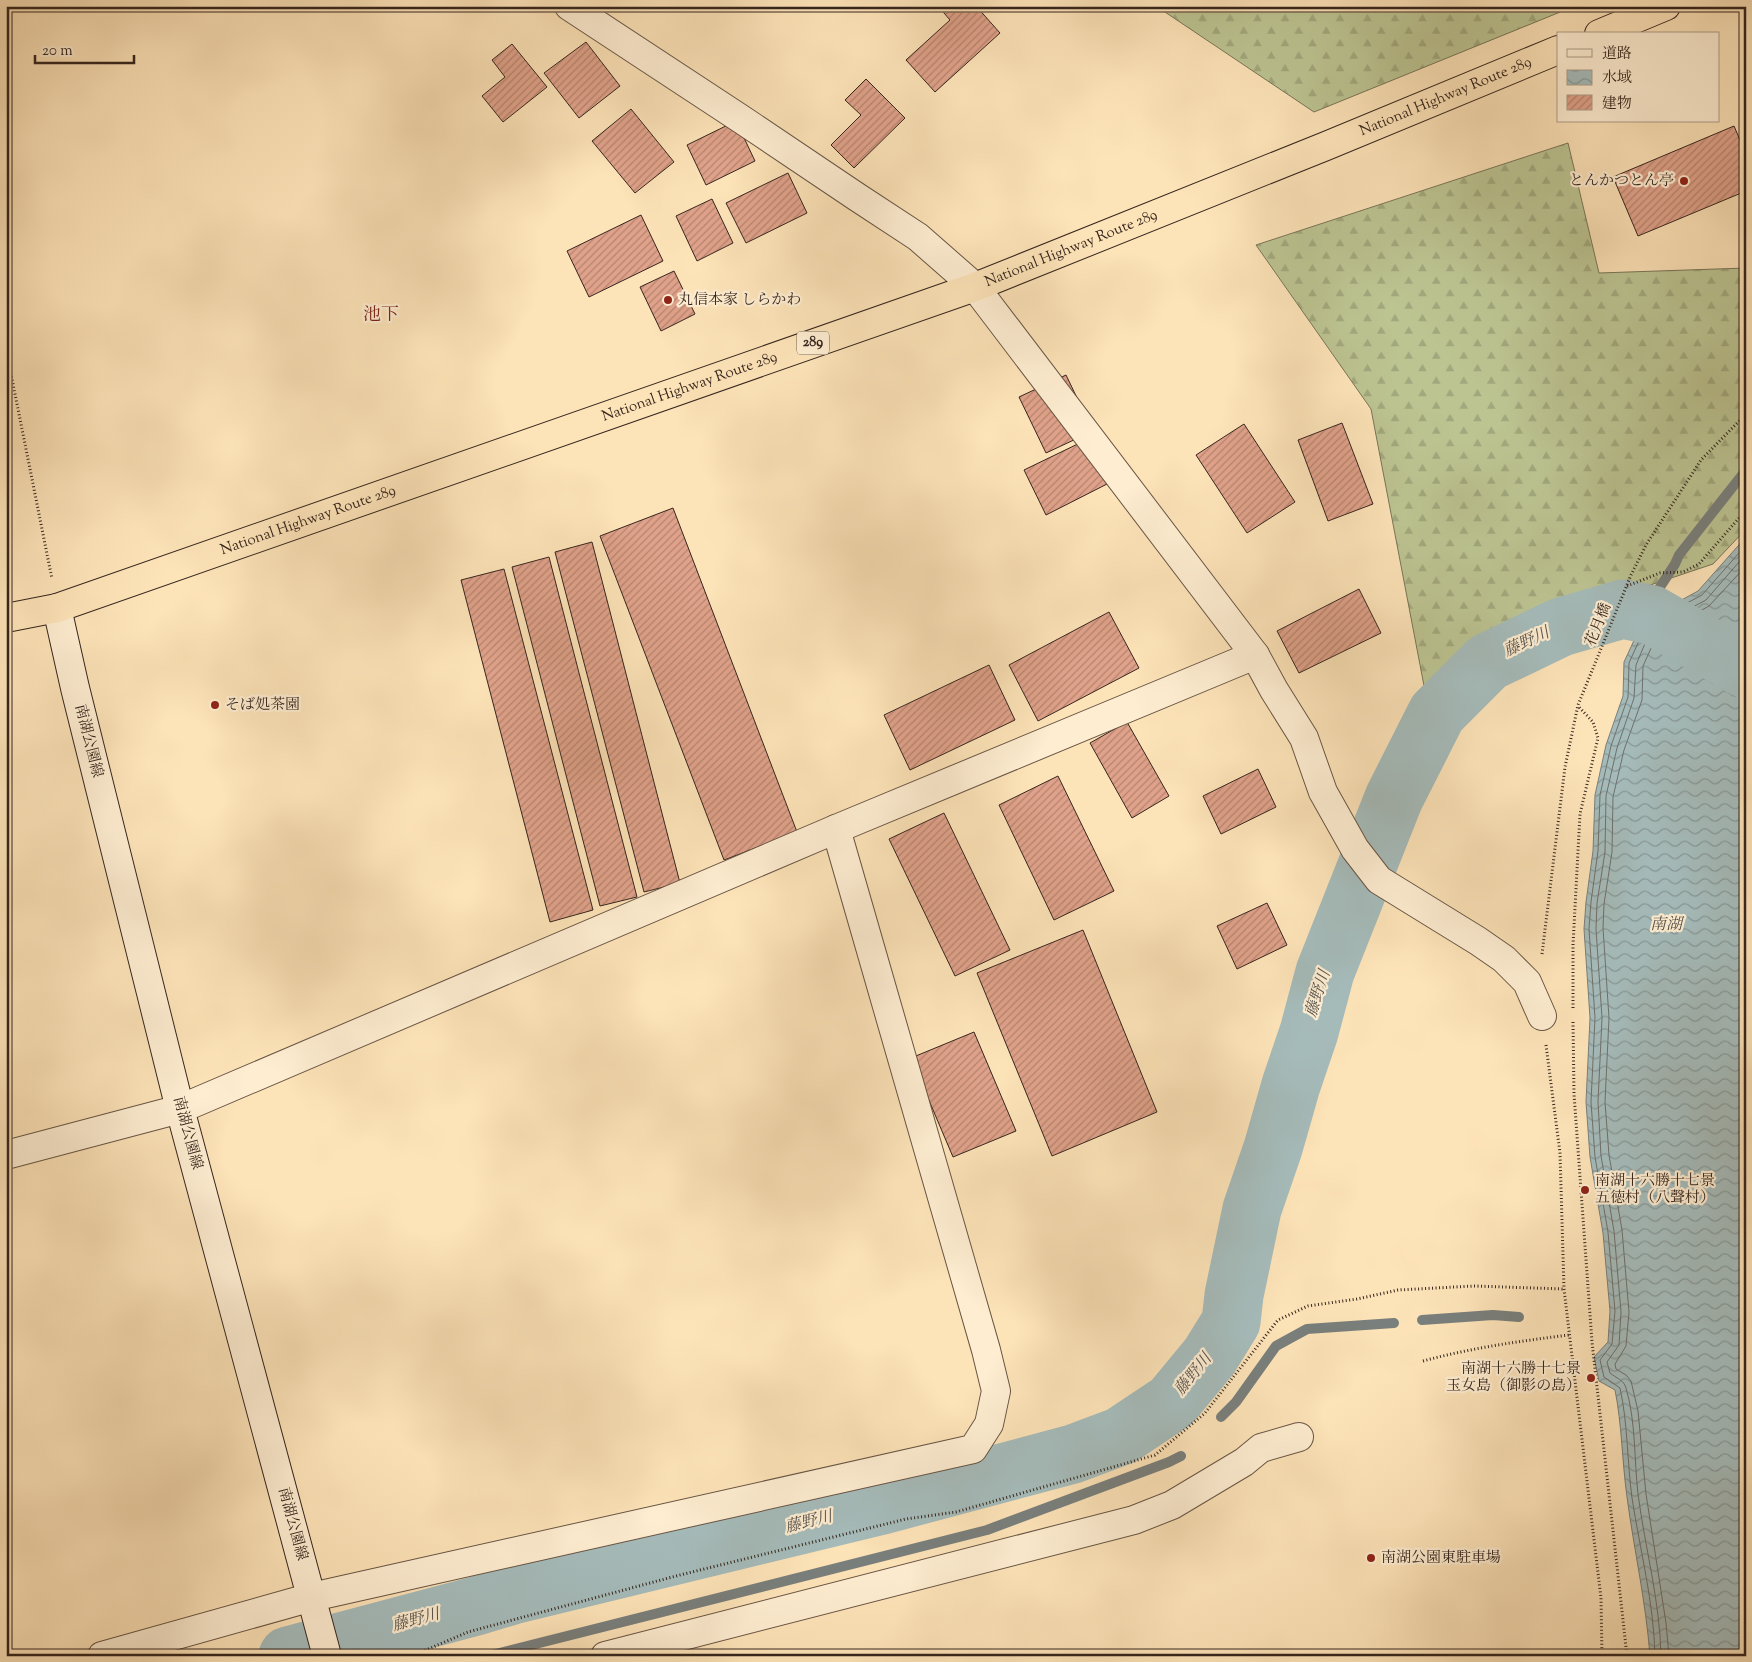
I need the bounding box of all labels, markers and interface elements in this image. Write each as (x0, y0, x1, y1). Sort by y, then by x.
scale bar (35, 32, 134, 64)
legend (1557, 32, 1720, 122)
text: 20 m (42, 41, 73, 62)
text: 道路 (1602, 44, 1632, 65)
street label: National Highway Route 289 (1356, 52, 1535, 142)
text: 水域 (1602, 68, 1632, 89)
text: 建物 (1602, 94, 1632, 115)
place label: とんかつとん亭 (1569, 171, 1674, 192)
marker: とんかつとん亭 (1678, 175, 1690, 187)
street label: National Highway Route 289 (982, 204, 1161, 293)
place label: 丸信本家 しらかわ (678, 290, 801, 311)
marker: 丸信本家 しらかわ (662, 294, 674, 306)
district label: 池下 (363, 303, 399, 329)
road number: 289 (797, 332, 829, 354)
street label: National Highway Route 289 (599, 346, 780, 427)
street label: National Highway Route 289 (218, 480, 399, 561)
street label: 花月橋 (1581, 600, 1617, 650)
water label: 藤野川 (1500, 622, 1555, 664)
place label: そば処茶園 (225, 695, 300, 716)
marker: そば処茶園 (209, 699, 221, 711)
street label: 南湖公園線 (69, 702, 107, 780)
water label: 南湖 (1650, 914, 1685, 937)
water label: 藤野川 (1301, 966, 1338, 1020)
street label: 南湖公園線 (167, 1094, 207, 1172)
place label: 南湖十六勝十七景 五徳村（八聲村） (1595, 1171, 1715, 1209)
marker: 南湖十六勝十七景 五徳村（八聲村） (1579, 1184, 1591, 1196)
water label: 藤野川 (1170, 1348, 1219, 1401)
place label: 南湖十六勝十七景 玉女島（御影の島） (1446, 1359, 1581, 1397)
marker: 南湖十六勝十七景 玉女島（御影の島） (1585, 1372, 1597, 1384)
street label: 南湖公園線 (272, 1485, 312, 1563)
water label: 藤野川 (783, 1506, 837, 1540)
place label: 南湖公園東駐車場 (1381, 1548, 1501, 1569)
marker: 南湖公園東駐車場 (1365, 1552, 1377, 1564)
water label: 藤野川 (390, 1603, 444, 1638)

